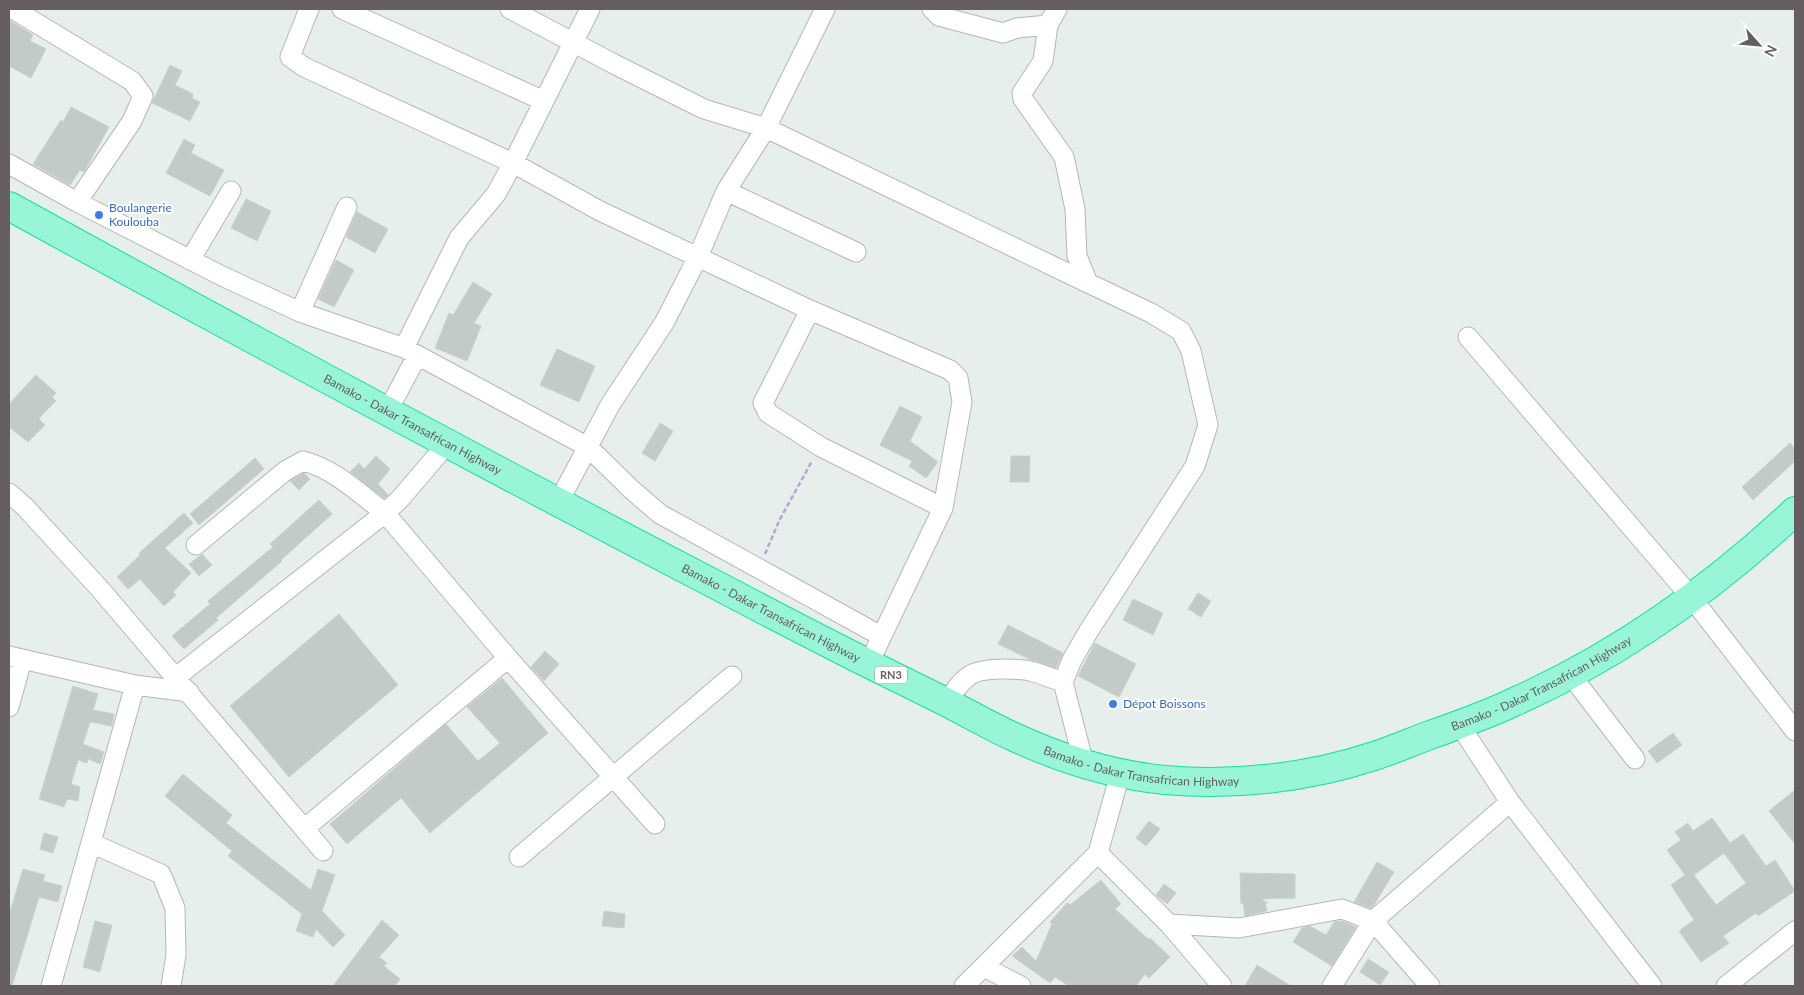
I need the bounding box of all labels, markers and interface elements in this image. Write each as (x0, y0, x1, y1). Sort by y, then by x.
north arrow (1734, 20, 1784, 70)
text: N (1761, 42, 1781, 60)
place label: Boulangerie Koulouba (109, 200, 172, 229)
marker: Boulangerie Koulouba (93, 209, 105, 221)
street label: Bamako - Dakar Transafrican Highway (321, 371, 505, 478)
street label: Bamako - Dakar Transafrican Highway (679, 560, 864, 666)
street label: Bamako - Dakar Transafrican Highway (1449, 632, 1635, 734)
road number: RN3 (875, 666, 907, 684)
place label: Dépot Boissons (1123, 696, 1206, 711)
marker: Dépot Boissons (1107, 698, 1119, 710)
street label: Bamako - Dakar Transafrican Highway (1041, 742, 1240, 789)

